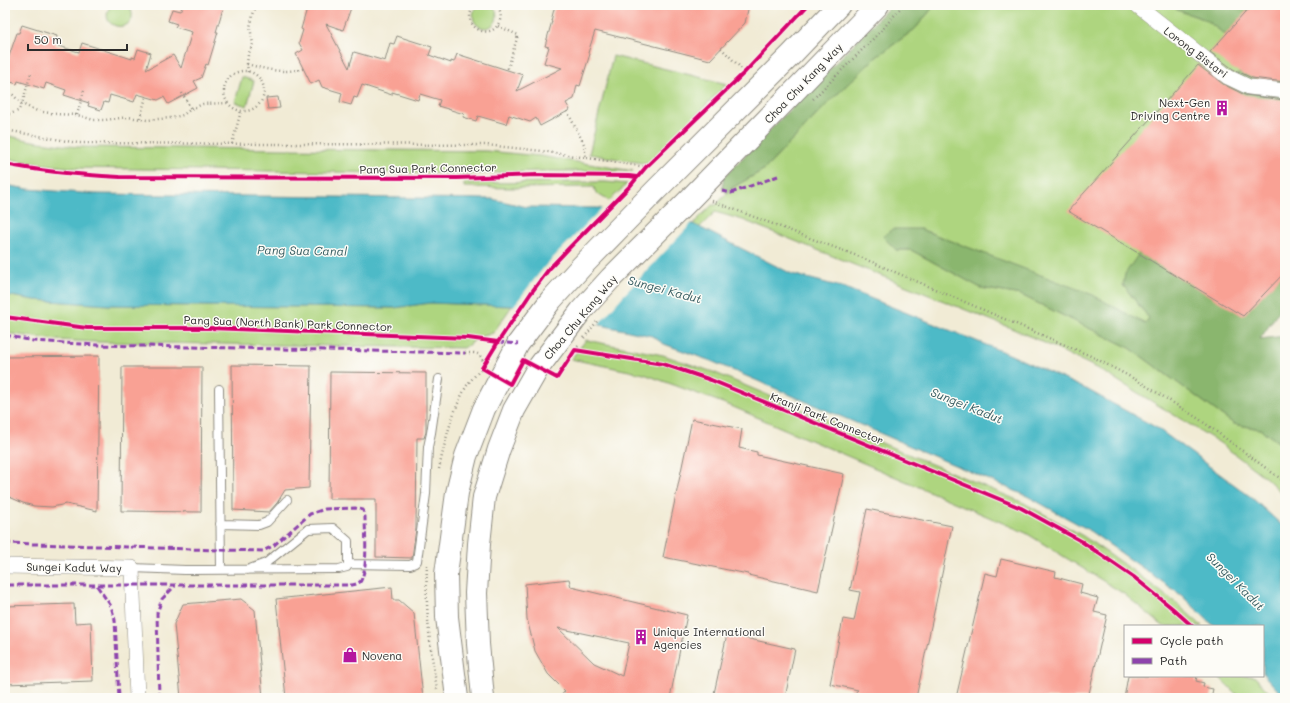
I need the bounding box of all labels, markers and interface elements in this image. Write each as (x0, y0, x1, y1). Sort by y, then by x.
street label: Lorong Bistari (1161, 23, 1231, 81)
scale bar (28, 26, 127, 52)
text: 50 m (34, 31, 62, 47)
street label: Choa Chu Kang Way (761, 39, 846, 126)
place label: Next-Gen Driving Centre (1130, 95, 1210, 123)
building icon: Next-Gen Driving Centre (1213, 99, 1231, 117)
street label: Pang Sua Park Connector (359, 159, 497, 177)
water label: Pang Sua Canal (257, 241, 347, 259)
street label: Choa Chu Kang Way (540, 271, 620, 363)
water label: Sungei Kadut (626, 271, 704, 307)
street label: Pang Sua (North Bank) Park Connector (183, 312, 393, 334)
water label: Sungei Kadut (929, 383, 1005, 427)
street label: Kranji Park Connector (768, 388, 886, 448)
water label: Sungei Kadut (1203, 548, 1269, 614)
street label: Sungei Kadut Way (26, 559, 122, 575)
place label: Unique International Agencies (653, 624, 765, 652)
legend (1124, 625, 1264, 677)
building icon: Unique International Agencies (632, 628, 650, 646)
text: Cycle path (1160, 632, 1223, 648)
shop icon: Novena (341, 646, 359, 664)
place label: Novena (362, 648, 402, 663)
text: Path (1160, 652, 1187, 668)

